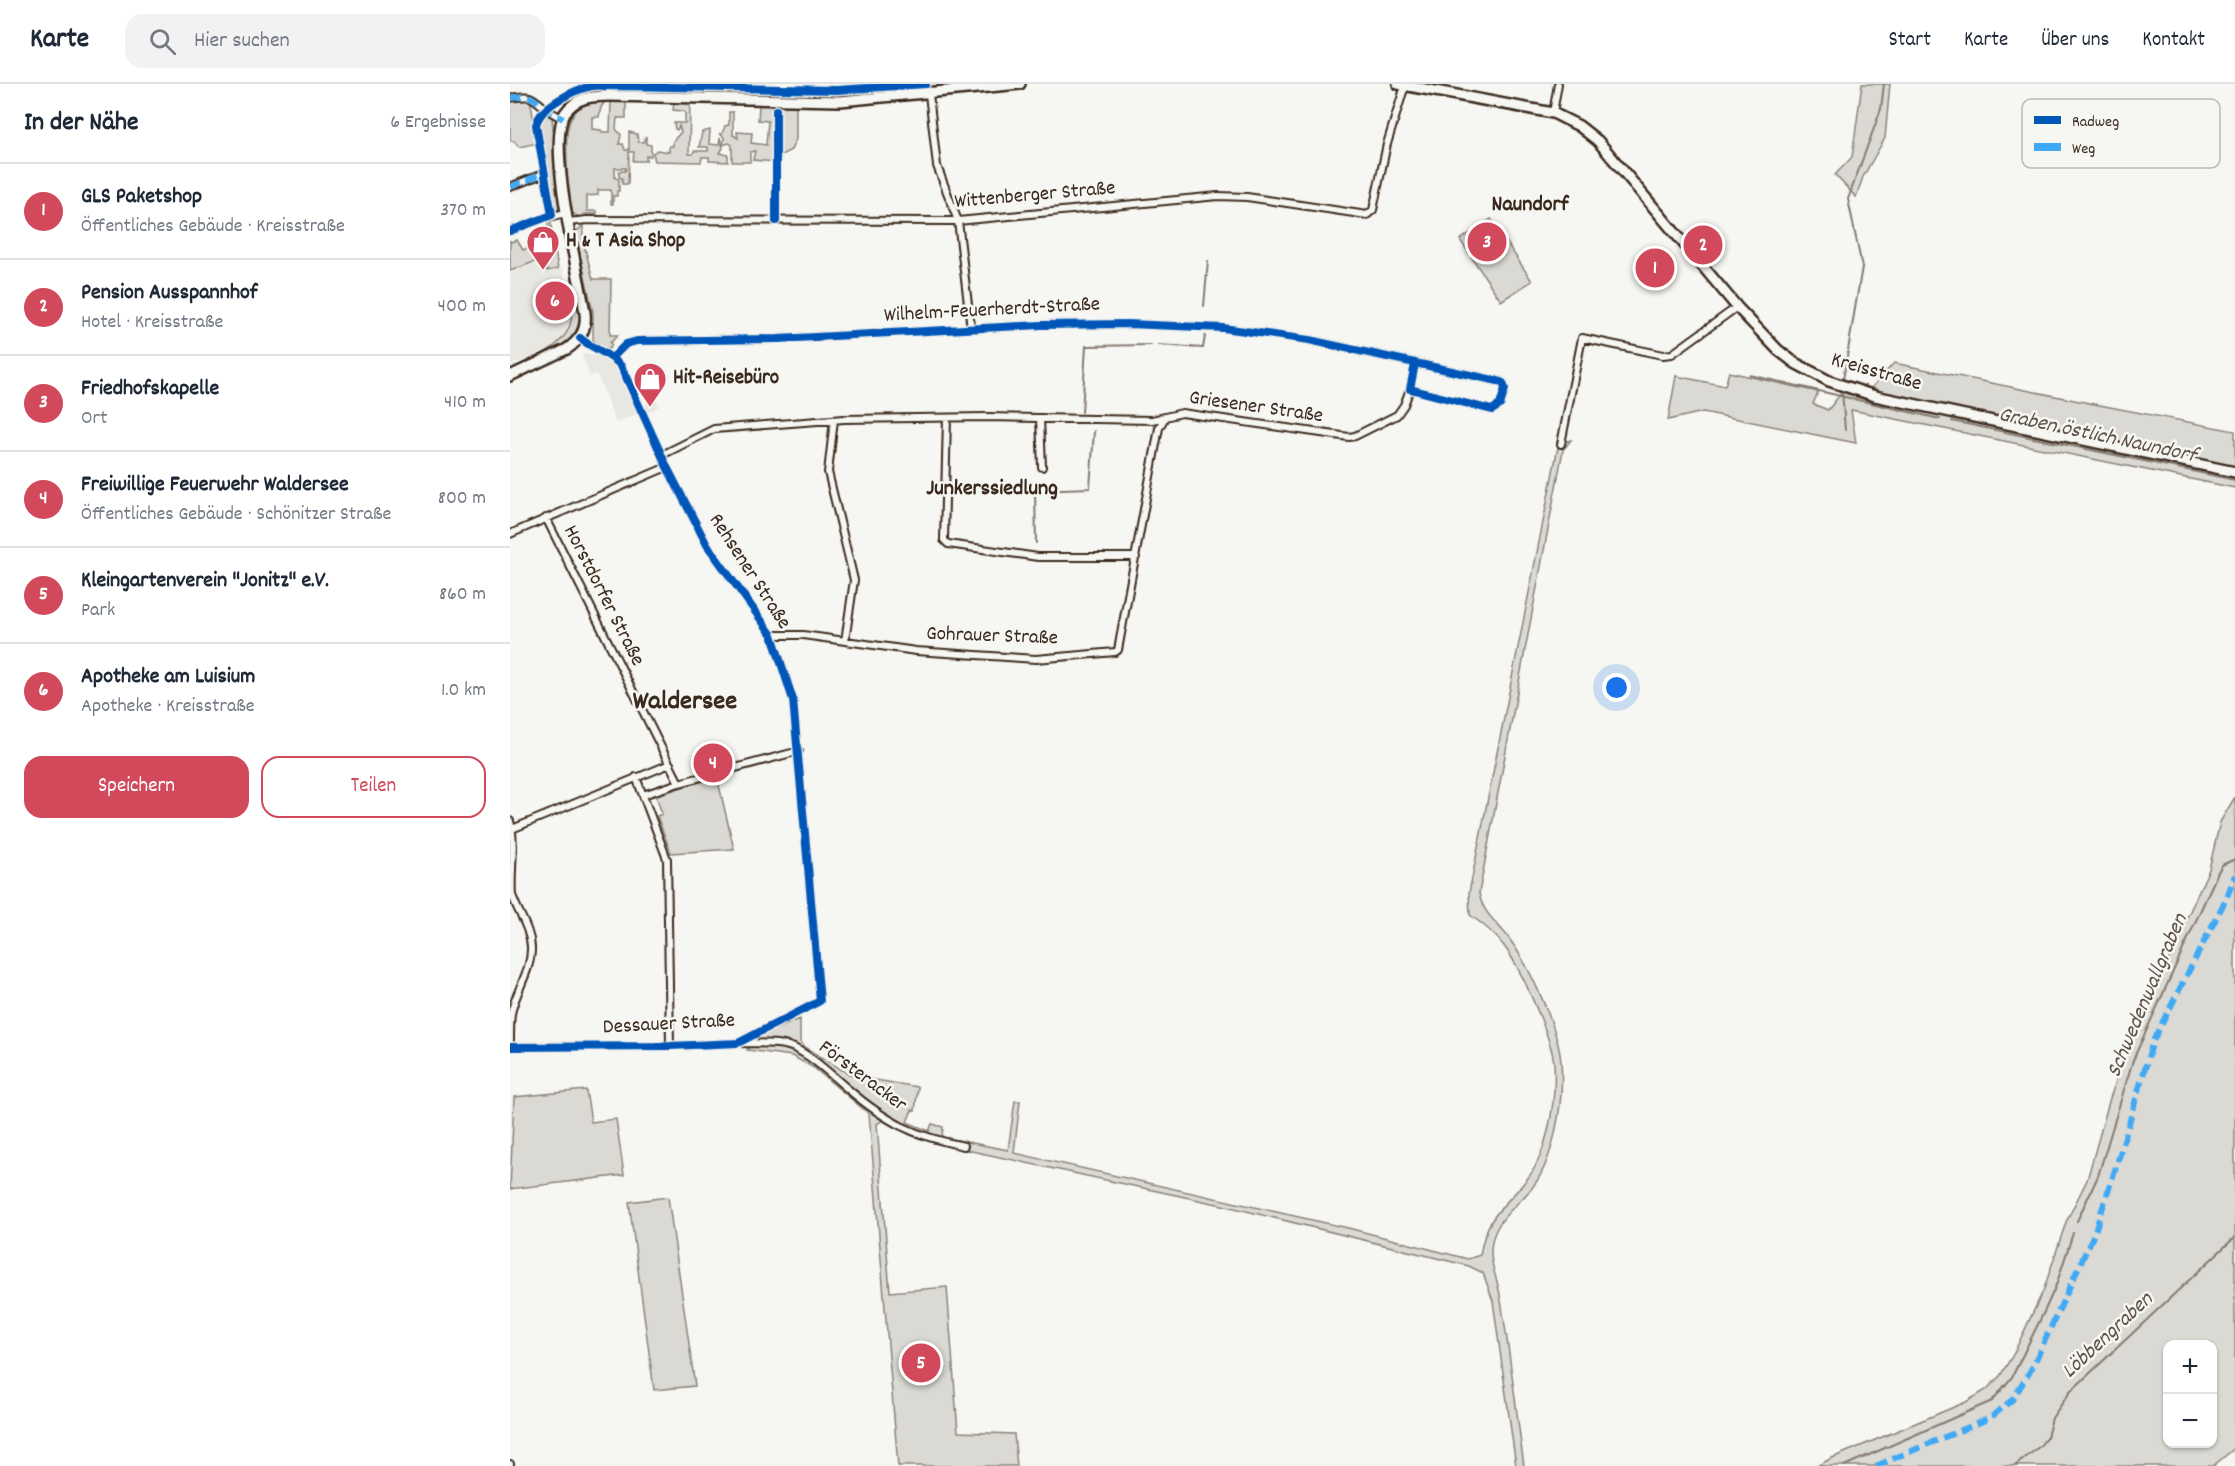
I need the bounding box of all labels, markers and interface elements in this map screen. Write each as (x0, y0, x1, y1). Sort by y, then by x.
search box (125, 14, 545, 68)
text: Karte (30, 21, 89, 61)
icon: search (146, 25, 179, 58)
text: Hier suchen (194, 26, 290, 57)
text: Start (1889, 26, 1931, 56)
text: Karte (1964, 26, 2008, 56)
text: Über uns (2041, 26, 2109, 56)
text: Kontakt (2142, 26, 2205, 56)
legend (2022, 99, 2220, 168)
text: In der Nähe (24, 105, 138, 142)
text: 6 Ergebnisse (390, 109, 486, 137)
text: Radweg (2072, 111, 2119, 134)
text: Weg (2072, 138, 2095, 161)
street label: Wittenberger Straße (953, 174, 1117, 218)
text: GLS Paketshop (81, 182, 202, 213)
district label: Naundorf (1492, 190, 1570, 221)
text: 1 (41, 197, 46, 225)
text: 370 m (440, 197, 486, 225)
text: Öffentliches Gebäude · Kreisstraße (81, 213, 345, 241)
pin: 3 (1468, 220, 1506, 264)
pin: 2 (1684, 222, 1722, 268)
shop icon: H & T Asia Shop (525, 224, 561, 271)
place label: H & T Asia Shop (566, 227, 686, 257)
pin: 1 (1636, 246, 1674, 291)
text: Pension Ausspannhof (81, 278, 258, 309)
pin: 6 (536, 278, 574, 324)
street label: Wilhelm-Feuerherdt-Straße (883, 290, 1101, 332)
text: 2 (39, 293, 48, 321)
text: 400 m (438, 293, 486, 321)
text: Hotel · Kreisstraße (81, 309, 223, 337)
street label: Kreisstraße (1827, 346, 1925, 400)
shop icon: Hit-Reisebüro (632, 361, 668, 408)
place label: Hit-Reisebüro (673, 364, 779, 394)
text: Friedhofskapelle (81, 374, 219, 405)
street label: Griesener Straße (1187, 384, 1325, 432)
text: 3 (39, 389, 48, 417)
text: 410 m (444, 389, 486, 417)
water label: Graben östlich Naundorf (1995, 400, 2203, 473)
text: Ort (81, 405, 107, 433)
text: Freiwillige Feuerwehr Waldersee (81, 470, 349, 501)
district label: Junkerssiedlung (926, 474, 1058, 505)
text: 4 (39, 485, 48, 513)
text: 800 m (438, 485, 486, 513)
text: Öffentliches Gebäude · Schönitzer Straße (81, 501, 391, 529)
street label: Rehsener Straße (700, 508, 798, 636)
street label: Horstdorfer Straße (555, 520, 651, 672)
text: Kleingartenverein "Jonitz" e.V. (81, 566, 329, 597)
text: 5 (39, 581, 48, 609)
text: 860 m (439, 581, 486, 609)
text: Park (81, 597, 115, 625)
street label: Gohrauer Straße (926, 620, 1058, 654)
text: Apotheke am Luisium (81, 662, 255, 693)
your location (1602, 673, 1631, 702)
text: 6 (39, 677, 48, 705)
text: 1.0 km (441, 677, 486, 705)
district label: Waldersee (633, 683, 737, 722)
text: Apotheke · Kreisstraße (81, 693, 255, 721)
pin: 4 (694, 740, 732, 786)
button: Speichern (24, 756, 249, 818)
button: Teilen (261, 756, 486, 818)
water label: Schwedenwallgraben (2100, 909, 2197, 1083)
street label: Dessauer Straße (602, 1007, 736, 1043)
street label: Försteracker (811, 1034, 913, 1120)
water label: Löbbengraben (2055, 1285, 2161, 1387)
pin: 5 (902, 1340, 940, 1386)
map controls (2163, 1340, 2217, 1448)
button: + (2163, 1340, 2217, 1394)
button: − (2163, 1394, 2217, 1448)

